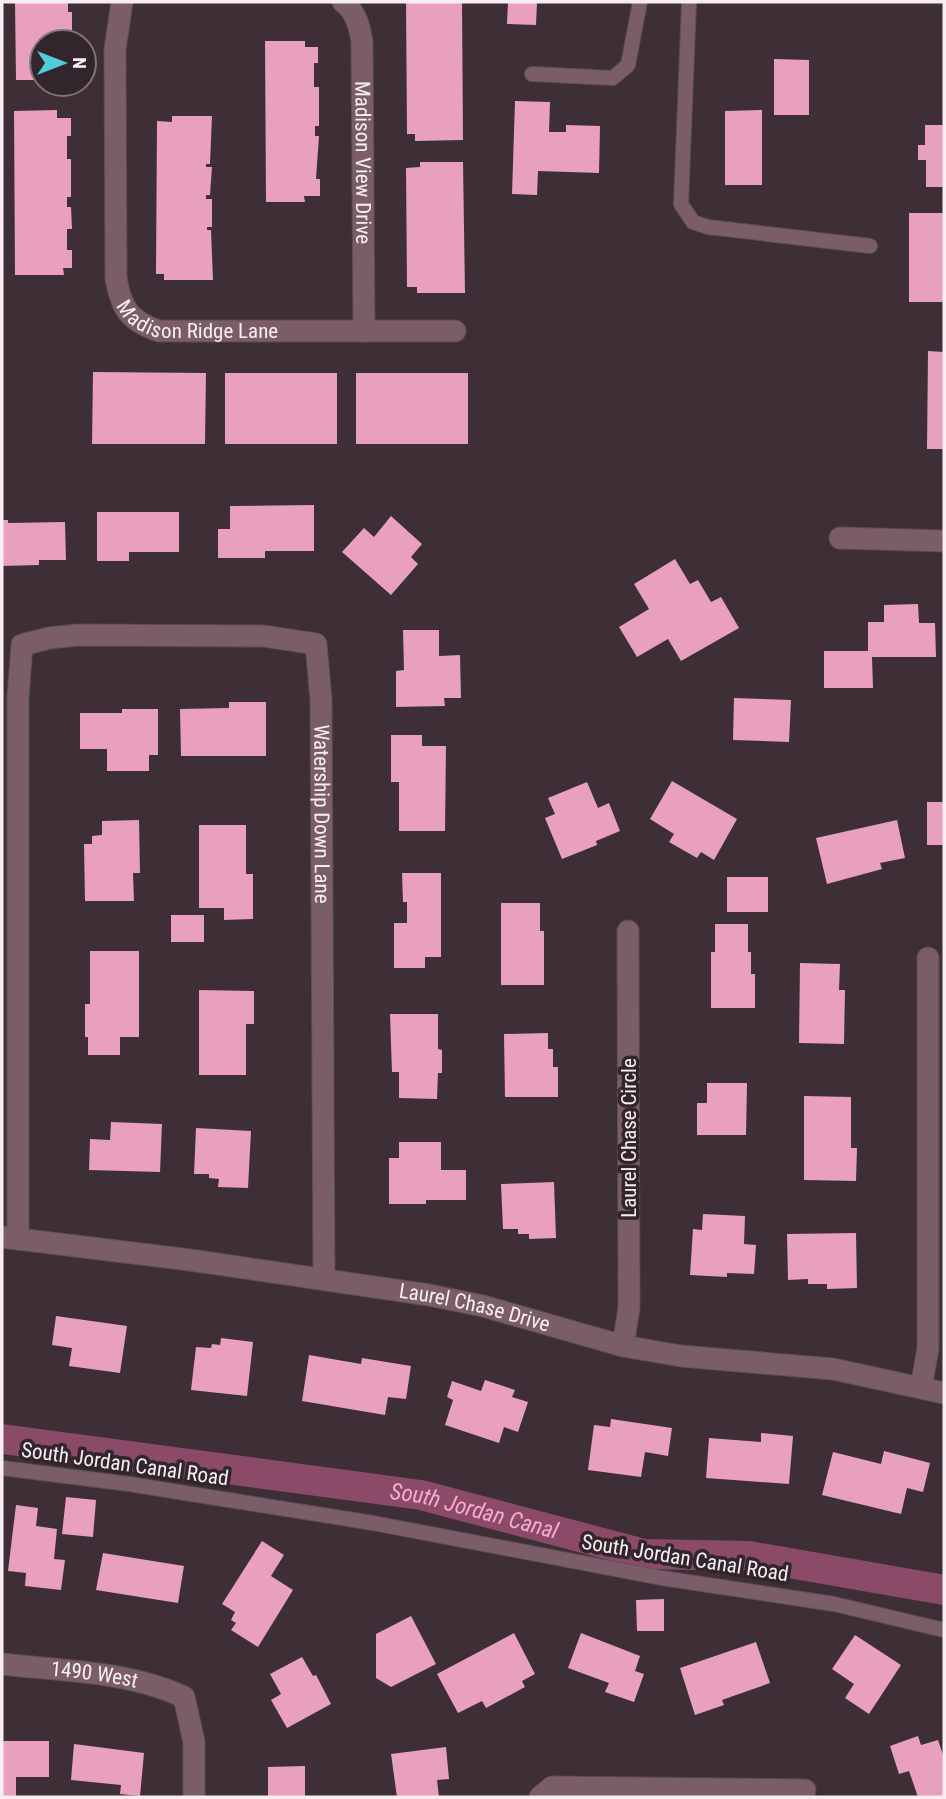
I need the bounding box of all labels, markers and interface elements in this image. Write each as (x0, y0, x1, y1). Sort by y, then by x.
north arrow (28, 28, 98, 98)
text: N (68, 57, 91, 69)
street label: Madison View Drive (350, 81, 375, 244)
street label: Madison Ridge Lane (111, 296, 278, 343)
street label: Watership Down Lane (309, 724, 334, 904)
street label: Laurel Chase Circle (617, 1058, 641, 1218)
street label: Laurel Chase Drive (398, 1279, 553, 1337)
street label: South Jordan Canal Road (20, 1438, 230, 1490)
water label: South Jordan Canal (388, 1478, 562, 1544)
street label: South Jordan Canal Road (580, 1530, 790, 1586)
street label: 1490 West (50, 1657, 140, 1693)

